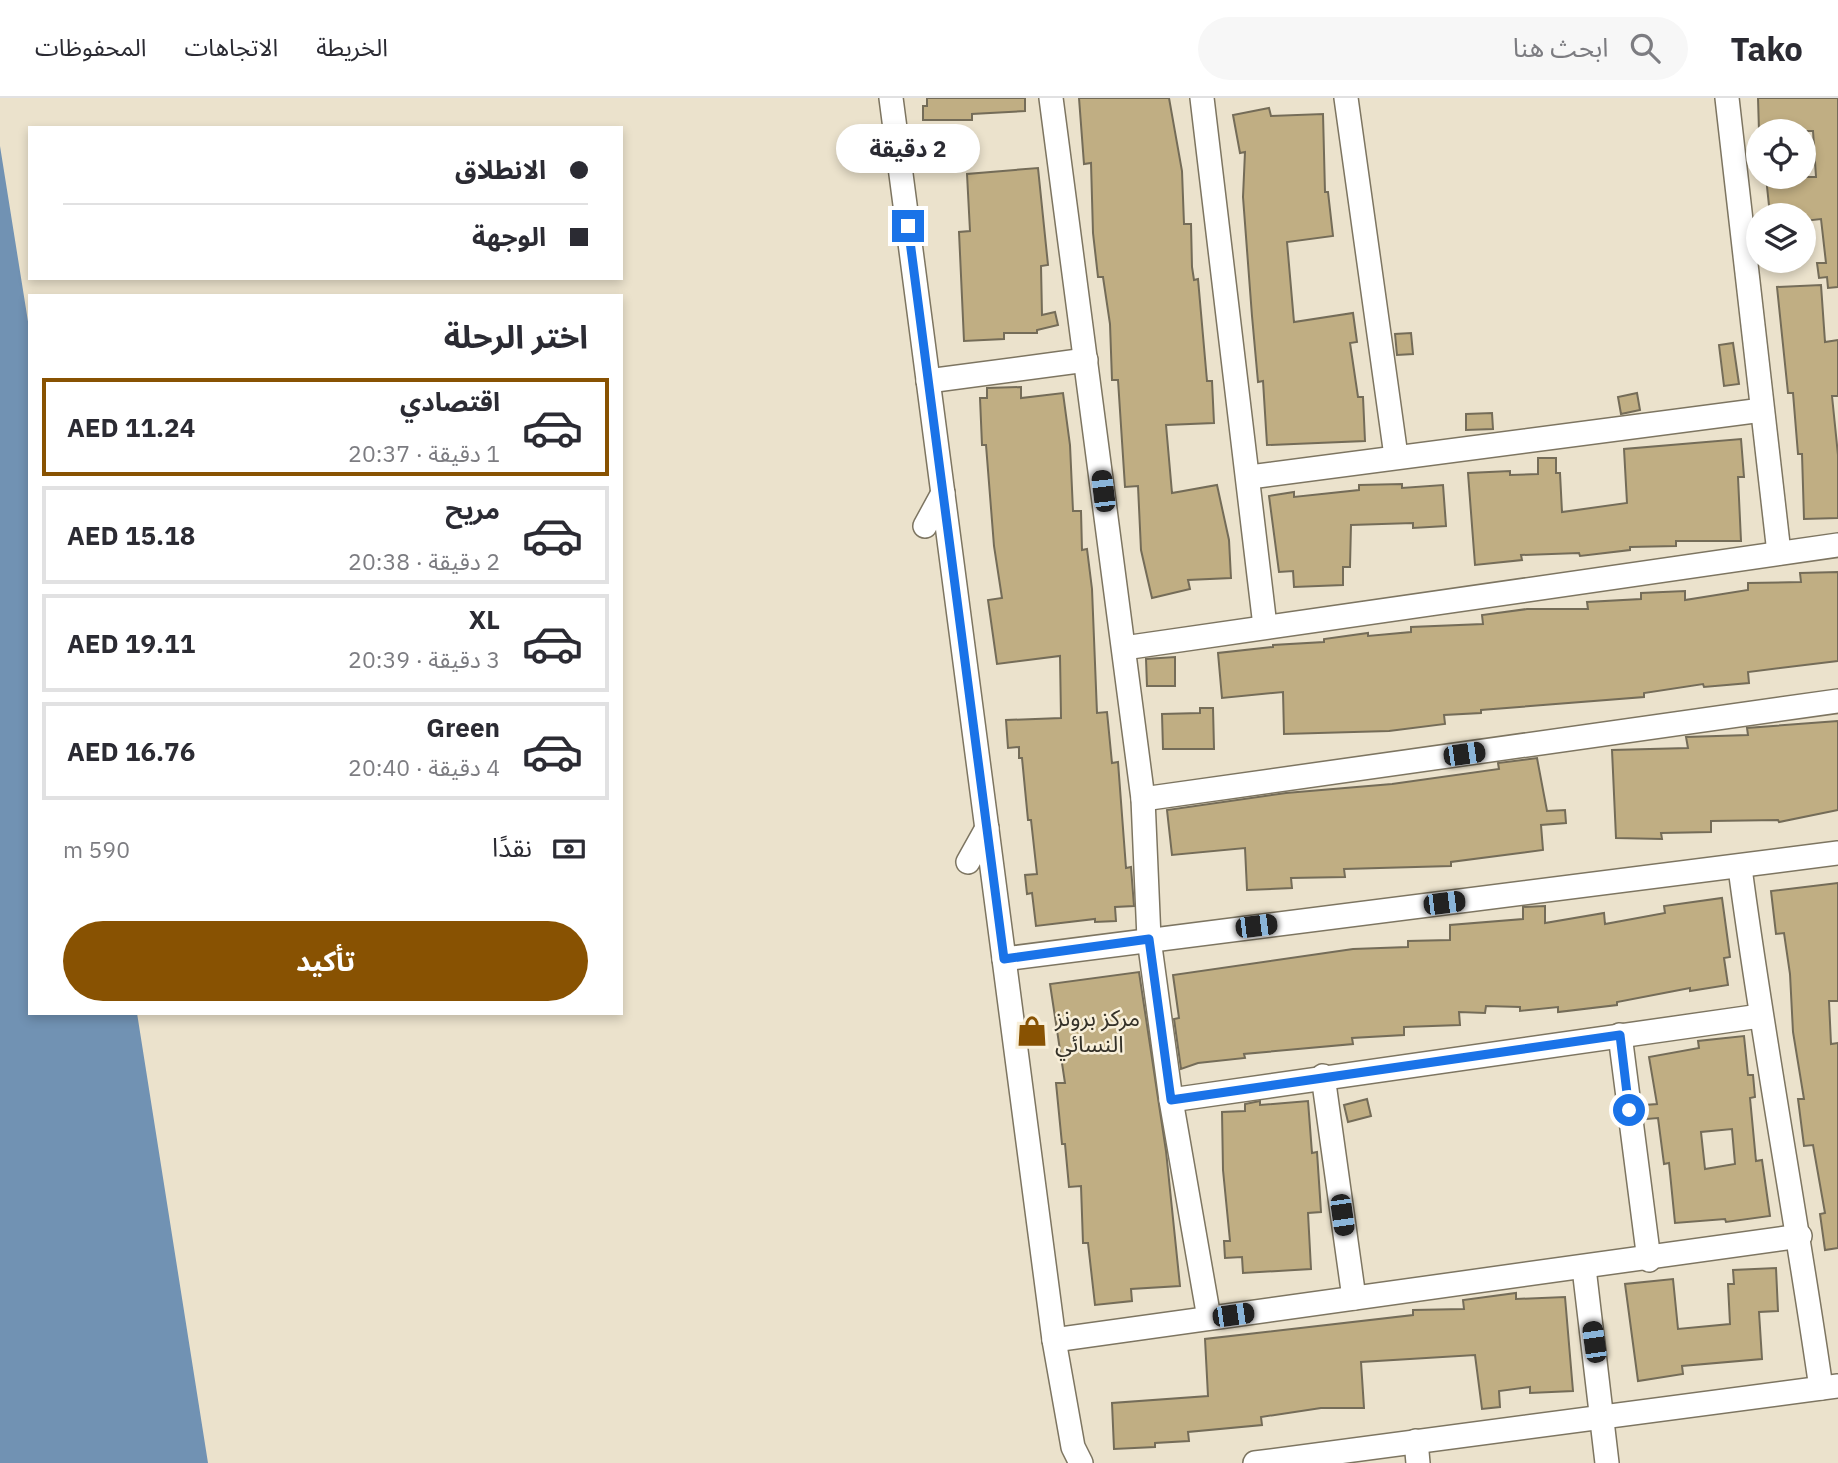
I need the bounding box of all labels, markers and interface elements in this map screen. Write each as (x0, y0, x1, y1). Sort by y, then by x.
search box (1198, 17, 1688, 80)
text: Tako (1730, 27, 1803, 70)
icon: search (1626, 29, 1664, 67)
text: ابحث هنا (1513, 30, 1608, 64)
text: المحفوظات (35, 31, 146, 63)
text: الاتجاهات (184, 31, 278, 63)
text: الخريطة (316, 31, 388, 63)
map controls (1746, 119, 1816, 273)
button: locate (1746, 119, 1816, 189)
callout: 2 دقيقة (836, 124, 980, 174)
text: 2 دقيقة (869, 133, 947, 163)
text: الانطلاق (455, 152, 546, 186)
button: layers (1746, 203, 1816, 273)
route end (892, 210, 924, 242)
text: الوجهة (472, 219, 546, 253)
text: اختر الرحلة (444, 315, 588, 357)
text: اقتصادي (400, 384, 500, 418)
icon: car (521, 396, 584, 459)
text: AED 11.24 (67, 410, 195, 444)
text: 1 دقيقة · 20:37 (348, 438, 500, 468)
car (1091, 469, 1116, 513)
text: مريح (445, 492, 500, 526)
icon: car (521, 504, 584, 567)
text: AED 15.18 (67, 518, 195, 552)
text: 2 دقيقة · 20:38 (348, 546, 500, 576)
text: XL (469, 602, 500, 636)
icon: car (521, 612, 584, 675)
text: AED 19.11 (67, 626, 195, 660)
text: 3 دقيقة · 20:39 (348, 644, 500, 674)
text: Green (426, 710, 500, 744)
icon: car (521, 720, 584, 783)
text: AED 16.76 (67, 734, 195, 768)
car (1442, 741, 1487, 767)
text: 4 دقيقة · 20:40 (348, 752, 500, 782)
text: نقدًا (492, 830, 532, 864)
icon: cash (550, 830, 588, 868)
text: 590 m (63, 834, 130, 864)
car (1422, 890, 1467, 916)
car (1234, 913, 1279, 939)
button: تأكيد (63, 921, 588, 1001)
place label: مركز برونز النسائي (1054, 1002, 1140, 1061)
shop icon: مركز برونز النسائي (1015, 1014, 1049, 1048)
route start (1613, 1094, 1645, 1126)
car (1329, 1193, 1356, 1237)
car (1211, 1302, 1256, 1328)
car (1581, 1320, 1608, 1364)

